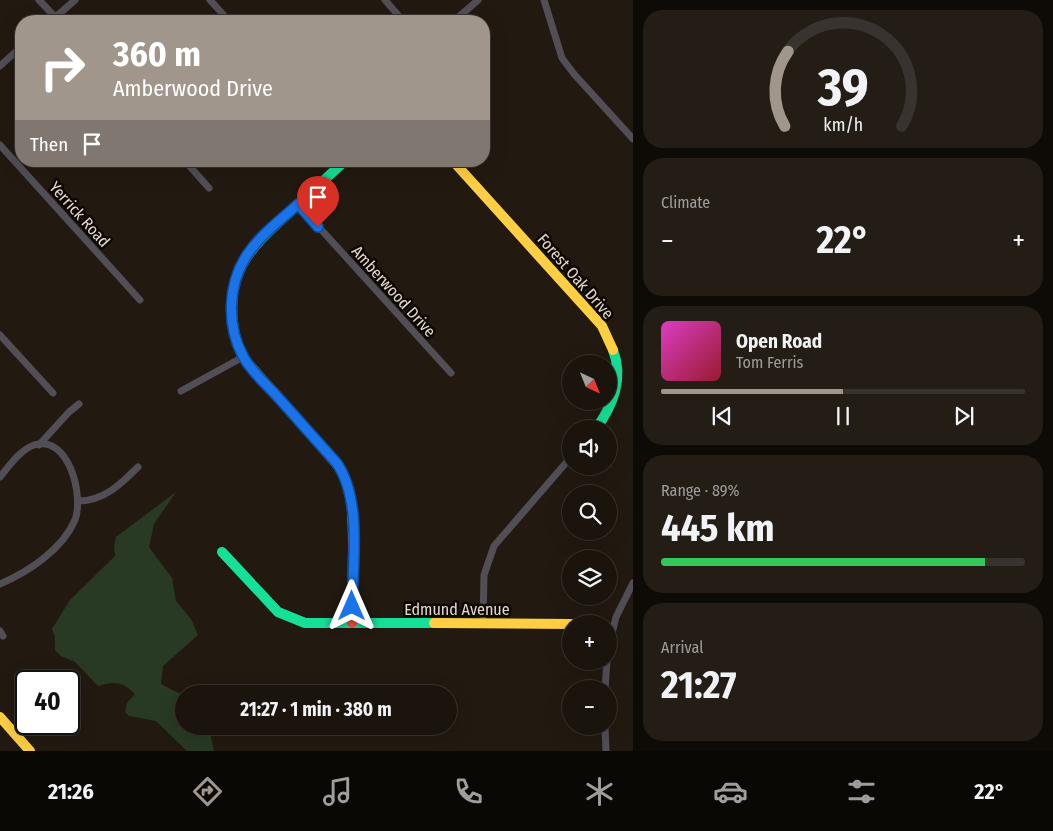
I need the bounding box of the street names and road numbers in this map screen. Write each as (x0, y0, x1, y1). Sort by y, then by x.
street label: Yerrick Road (45, 178, 114, 251)
street label: Forest Oak Drive (534, 230, 618, 323)
street label: Amberwood Drive (348, 242, 440, 341)
street label: Edmund Avenue (404, 600, 510, 619)

